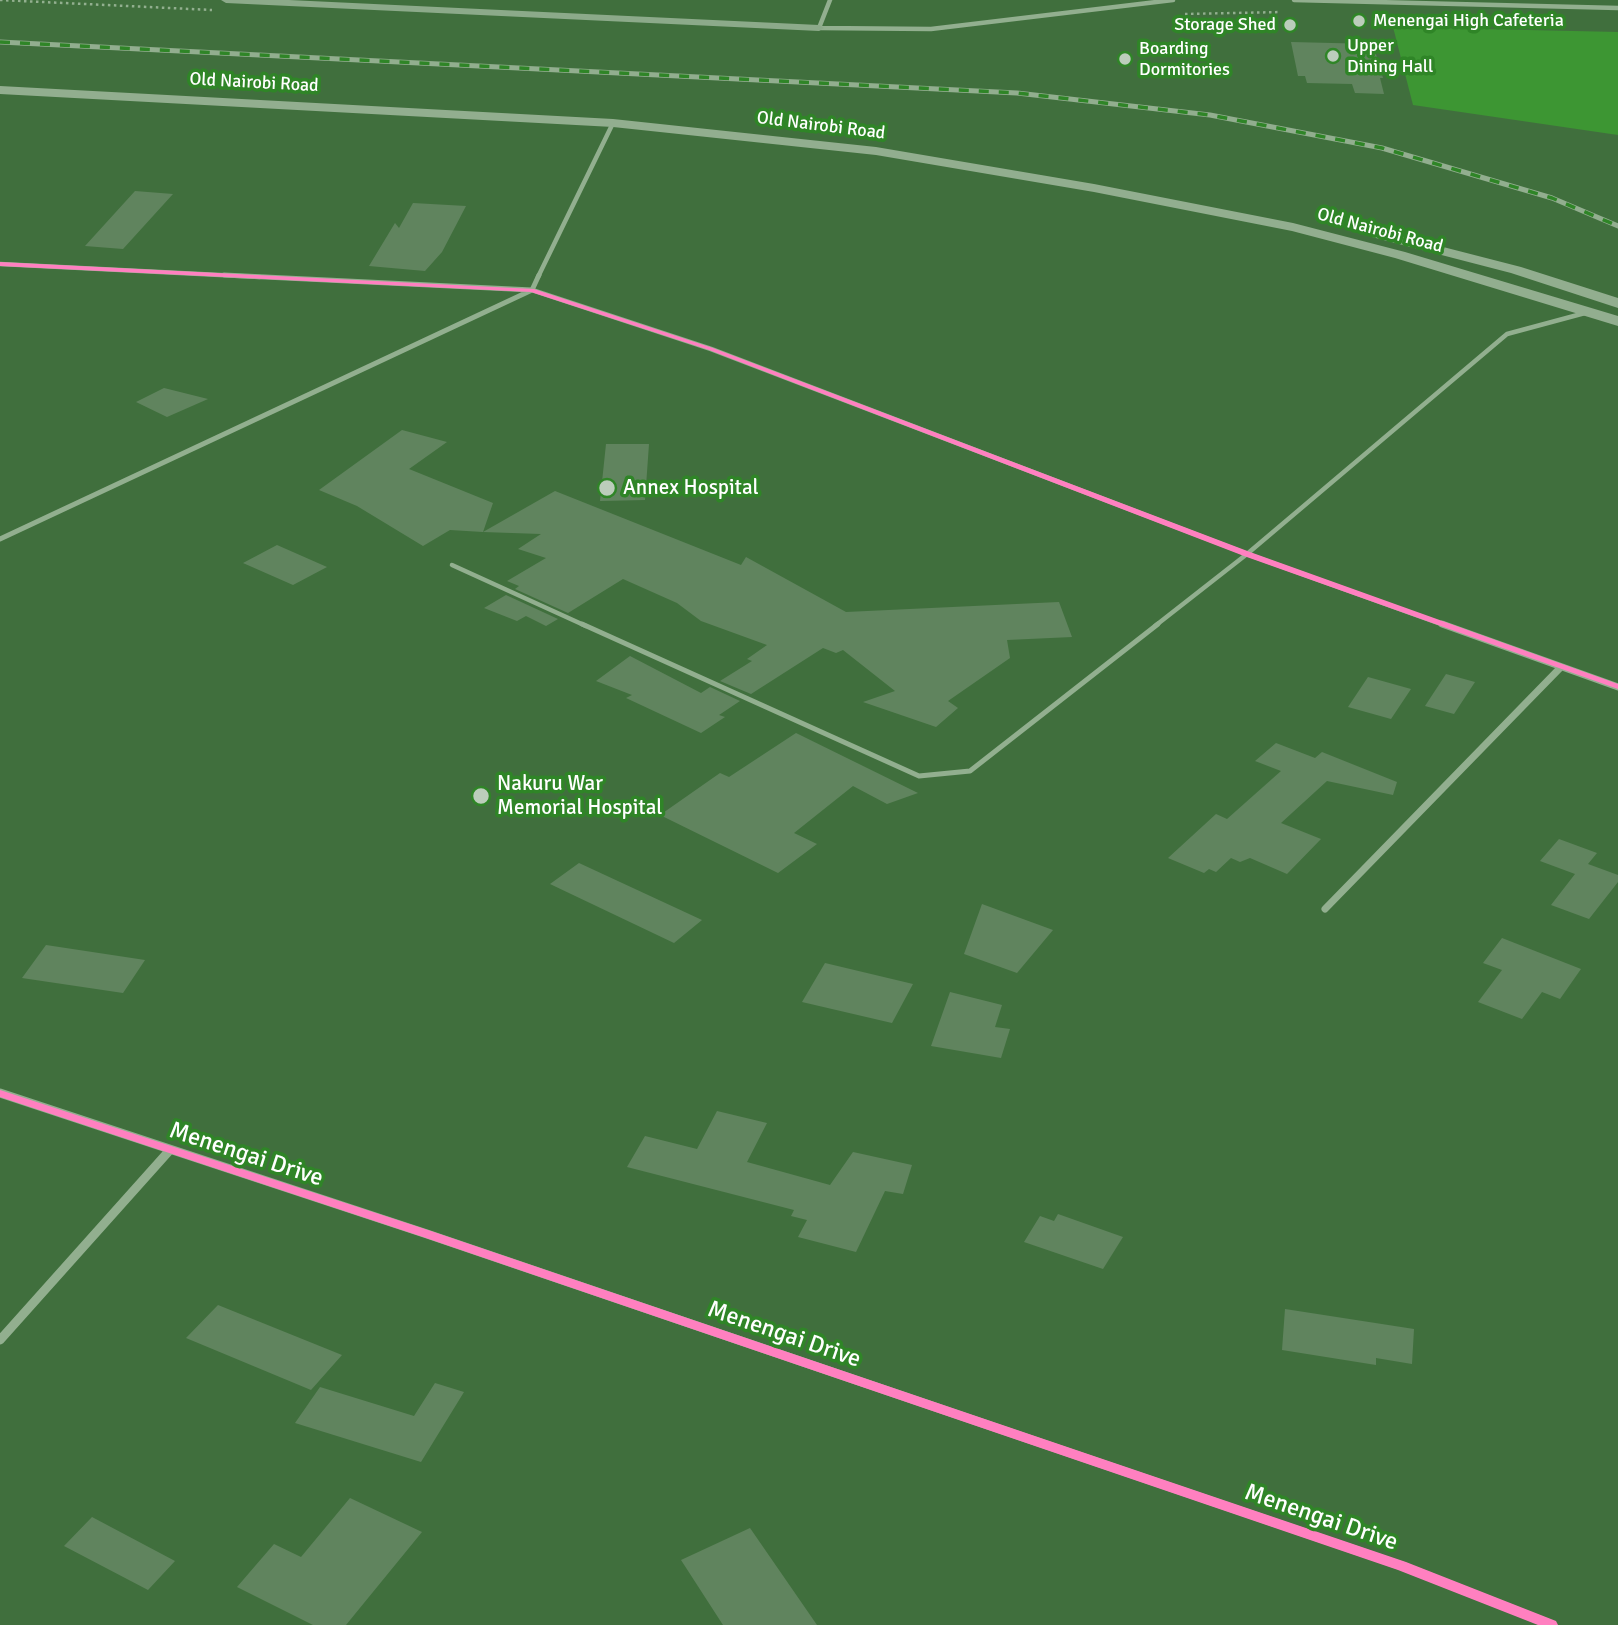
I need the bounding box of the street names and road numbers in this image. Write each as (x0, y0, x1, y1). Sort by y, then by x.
street label: Old Nairobi Road (189, 69, 319, 97)
street label: Old Nairobi Road (756, 107, 886, 145)
street label: Old Nairobi Road (1315, 204, 1445, 258)
street label: Menengai Drive (165, 1117, 327, 1193)
street label: Menengai Drive (704, 1295, 864, 1375)
street label: Menengai Drive (1241, 1478, 1401, 1558)

